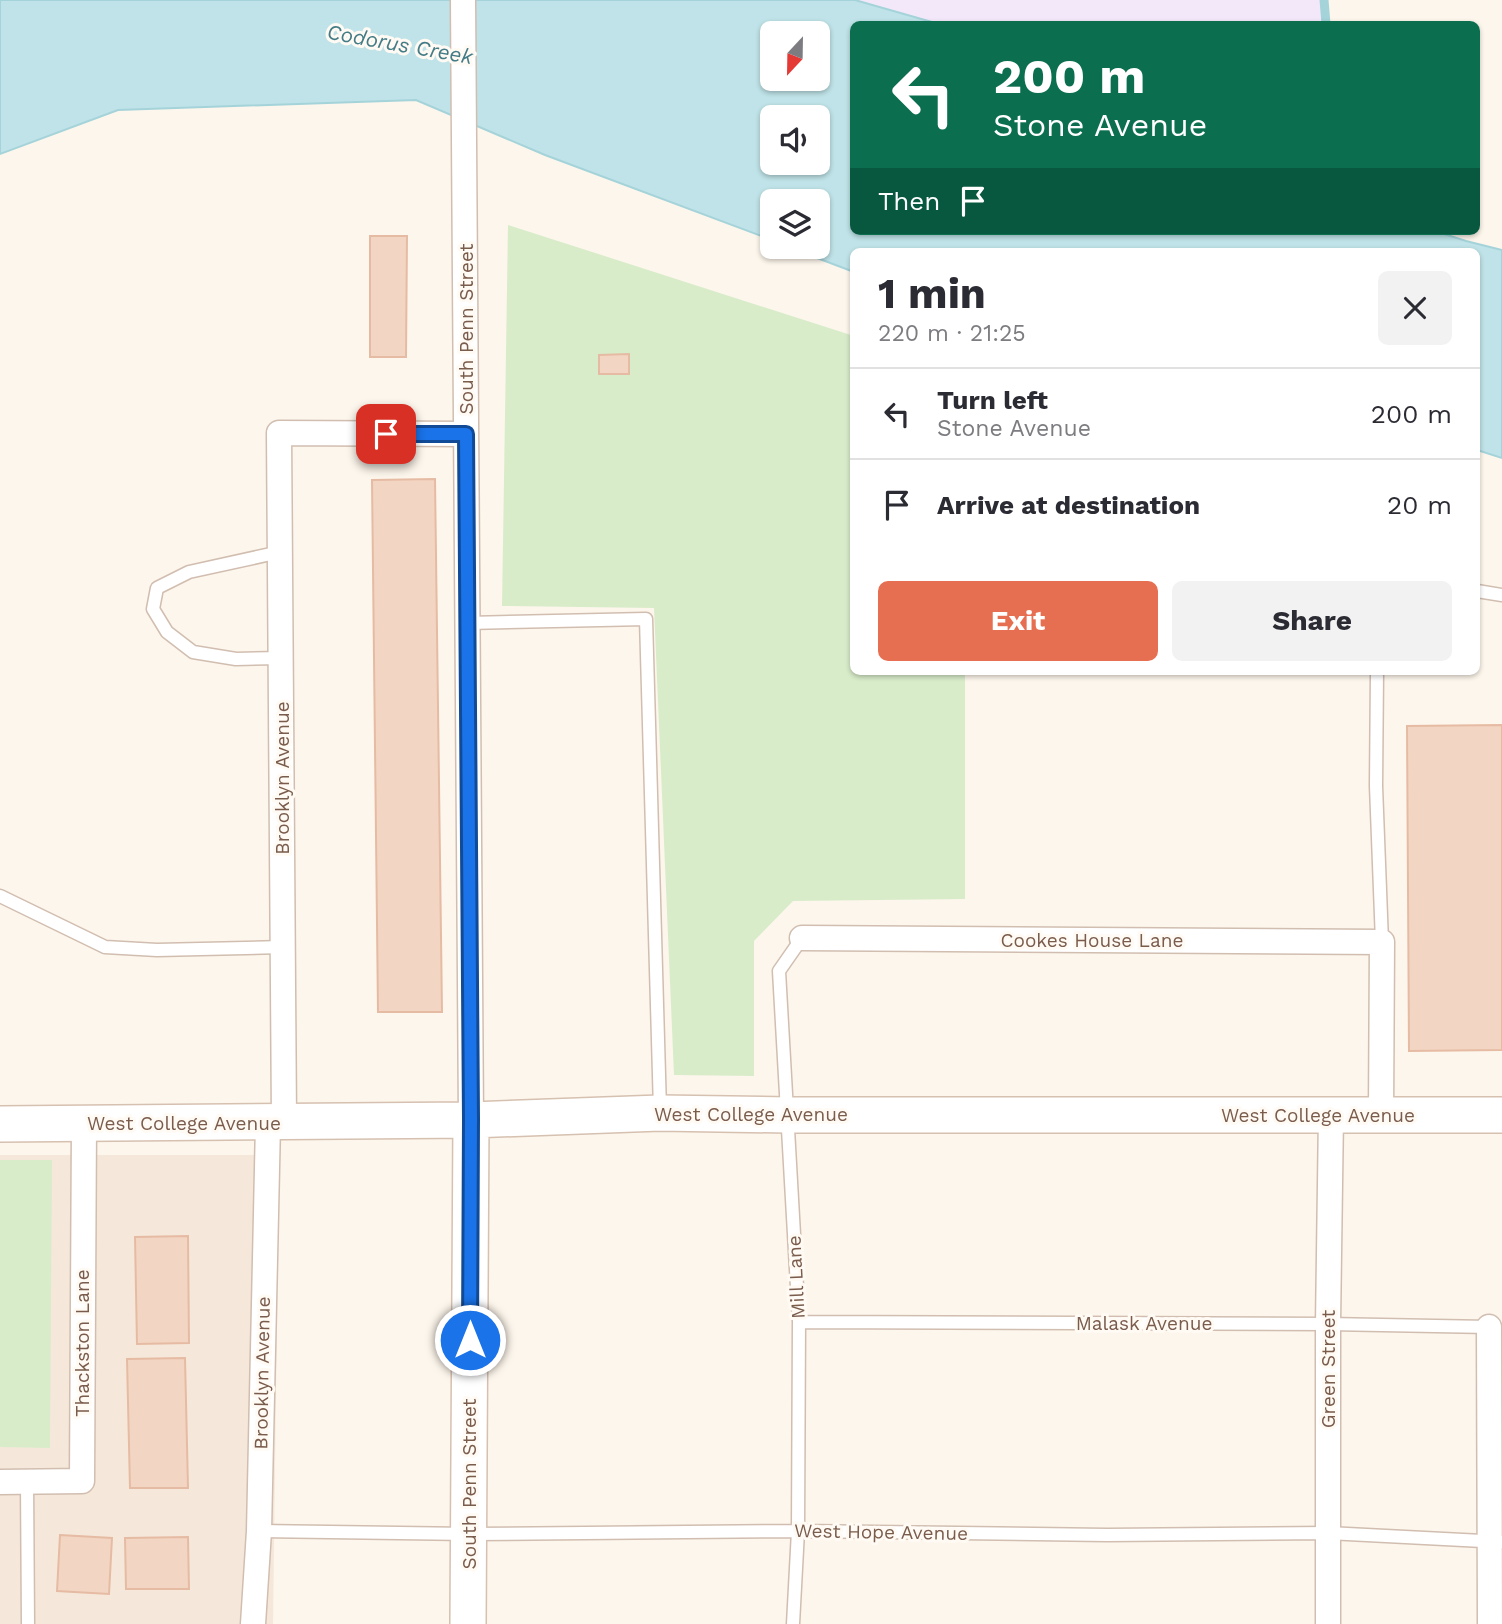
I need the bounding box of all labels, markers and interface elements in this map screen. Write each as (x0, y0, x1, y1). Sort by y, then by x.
water label: Codorus Creek (325, 19, 475, 69)
north arrow (760, 21, 830, 91)
map controls (760, 21, 830, 259)
text: 200 m (993, 47, 1145, 105)
icon: left (878, 49, 969, 140)
button: sound (760, 105, 830, 175)
text: Stone Avenue (993, 106, 1207, 144)
icon: arrive (954, 182, 992, 220)
text: Then (878, 186, 940, 216)
button: layers (760, 189, 830, 259)
street label: South Penn Street (455, 243, 478, 415)
text: 1 min (878, 269, 986, 318)
button: close (1378, 271, 1452, 345)
text: 220 m · 21:25 (878, 320, 1026, 347)
text: Turn left (937, 385, 1048, 415)
icon: left (878, 395, 916, 433)
text: 200 m (1371, 399, 1452, 429)
pin (356, 404, 416, 464)
icon: arrive (367, 415, 405, 453)
text: Stone Avenue (937, 415, 1091, 442)
icon: arrive (878, 486, 916, 524)
text: Arrive at destination (937, 490, 1200, 520)
text: 20 m (1387, 490, 1452, 520)
button: Exit (878, 581, 1158, 661)
button: Share (1172, 581, 1452, 661)
street label: Brooklyn Avenue (271, 701, 294, 855)
street label: Cookes House Lane (1001, 929, 1183, 952)
street label: West College Avenue (654, 1103, 848, 1126)
street label: West College Avenue (1221, 1104, 1415, 1127)
street label: West College Avenue (87, 1112, 281, 1135)
street label: Mill Lane (782, 1235, 810, 1319)
street label: Thackston Lane (71, 1269, 94, 1417)
street label: Brooklyn Avenue (249, 1296, 275, 1450)
position arrow (433, 1303, 507, 1377)
street label: Green Street (1317, 1310, 1340, 1428)
street label: Malask Avenue (1076, 1312, 1212, 1335)
street label: South Penn Street (458, 1398, 481, 1570)
street label: West Hope Avenue (794, 1519, 968, 1545)

